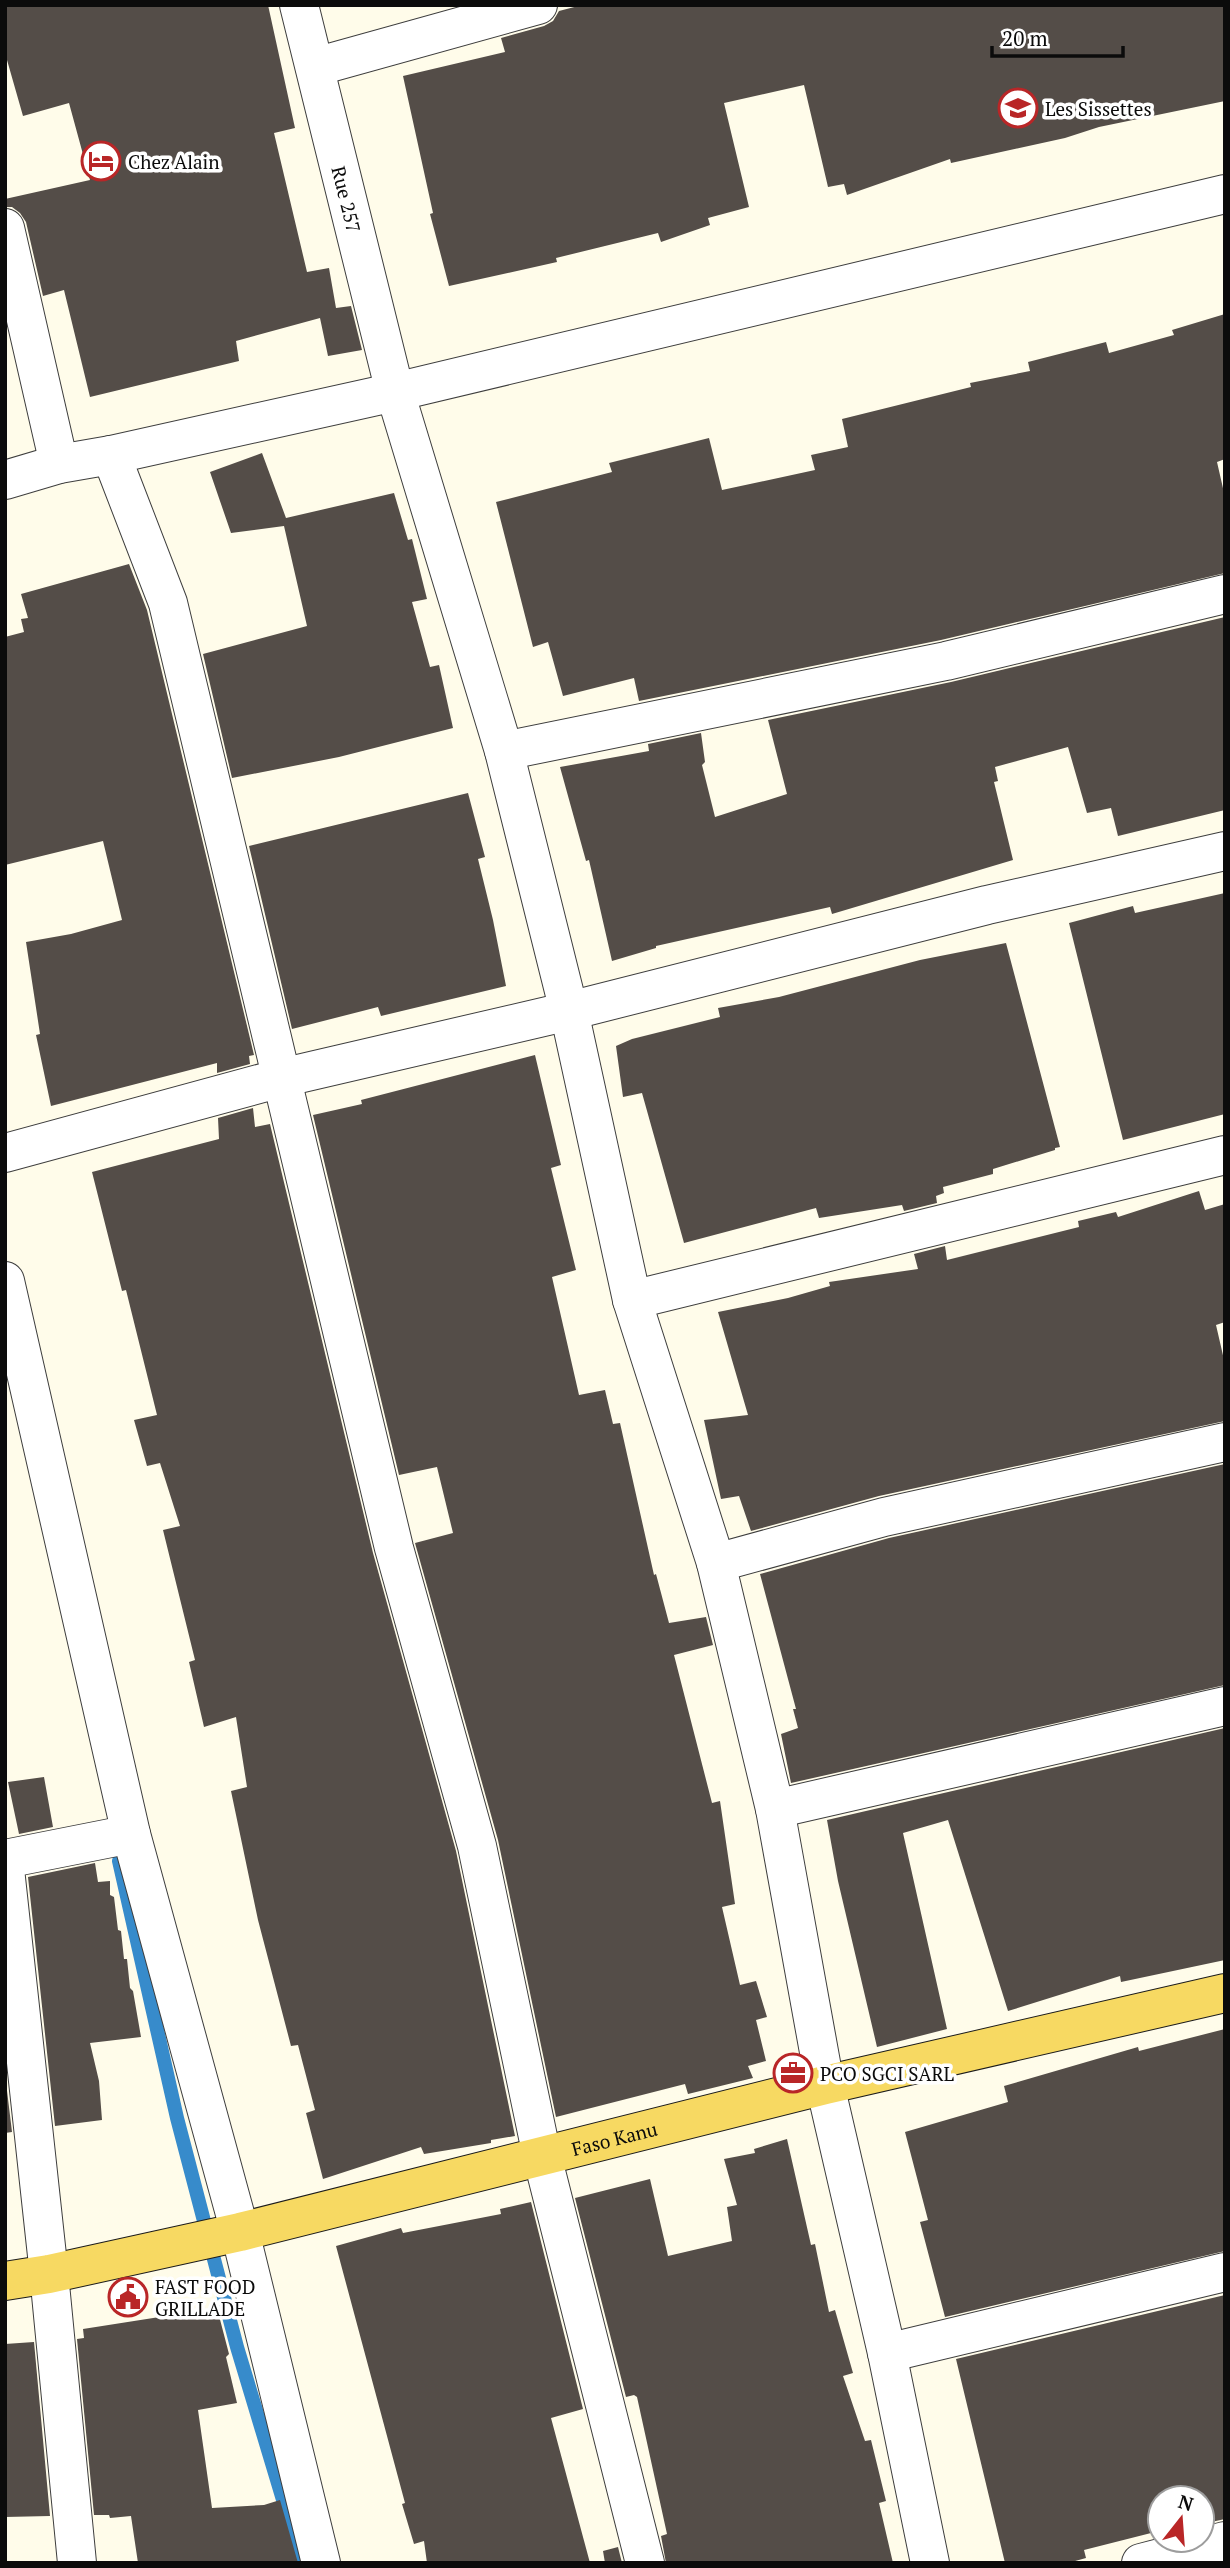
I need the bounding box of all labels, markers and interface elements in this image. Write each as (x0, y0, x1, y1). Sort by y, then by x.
scale bar (992, 14, 1123, 58)
text: 20 m (1002, 24, 1048, 52)
school or university icon: Les Sissettes (997, 87, 1039, 129)
place label: Les Sissettes (1045, 96, 1152, 121)
hotel icon: Chez Alain (80, 140, 122, 182)
place label: Chez Alain (128, 149, 220, 174)
street label: Rue 257 (327, 163, 367, 235)
office icon: PCO SGCI SARL (772, 2052, 814, 2094)
place label: PCO SGCI SARL (820, 2061, 955, 2086)
street label: Faso Kanu (569, 2115, 660, 2161)
place label: FAST FOOD GRILLADE (155, 2274, 255, 2321)
public building icon: FAST FOOD GRILLADE (107, 2276, 149, 2318)
north arrow (1146, 2484, 1216, 2554)
text: N (1176, 2488, 1197, 2516)

